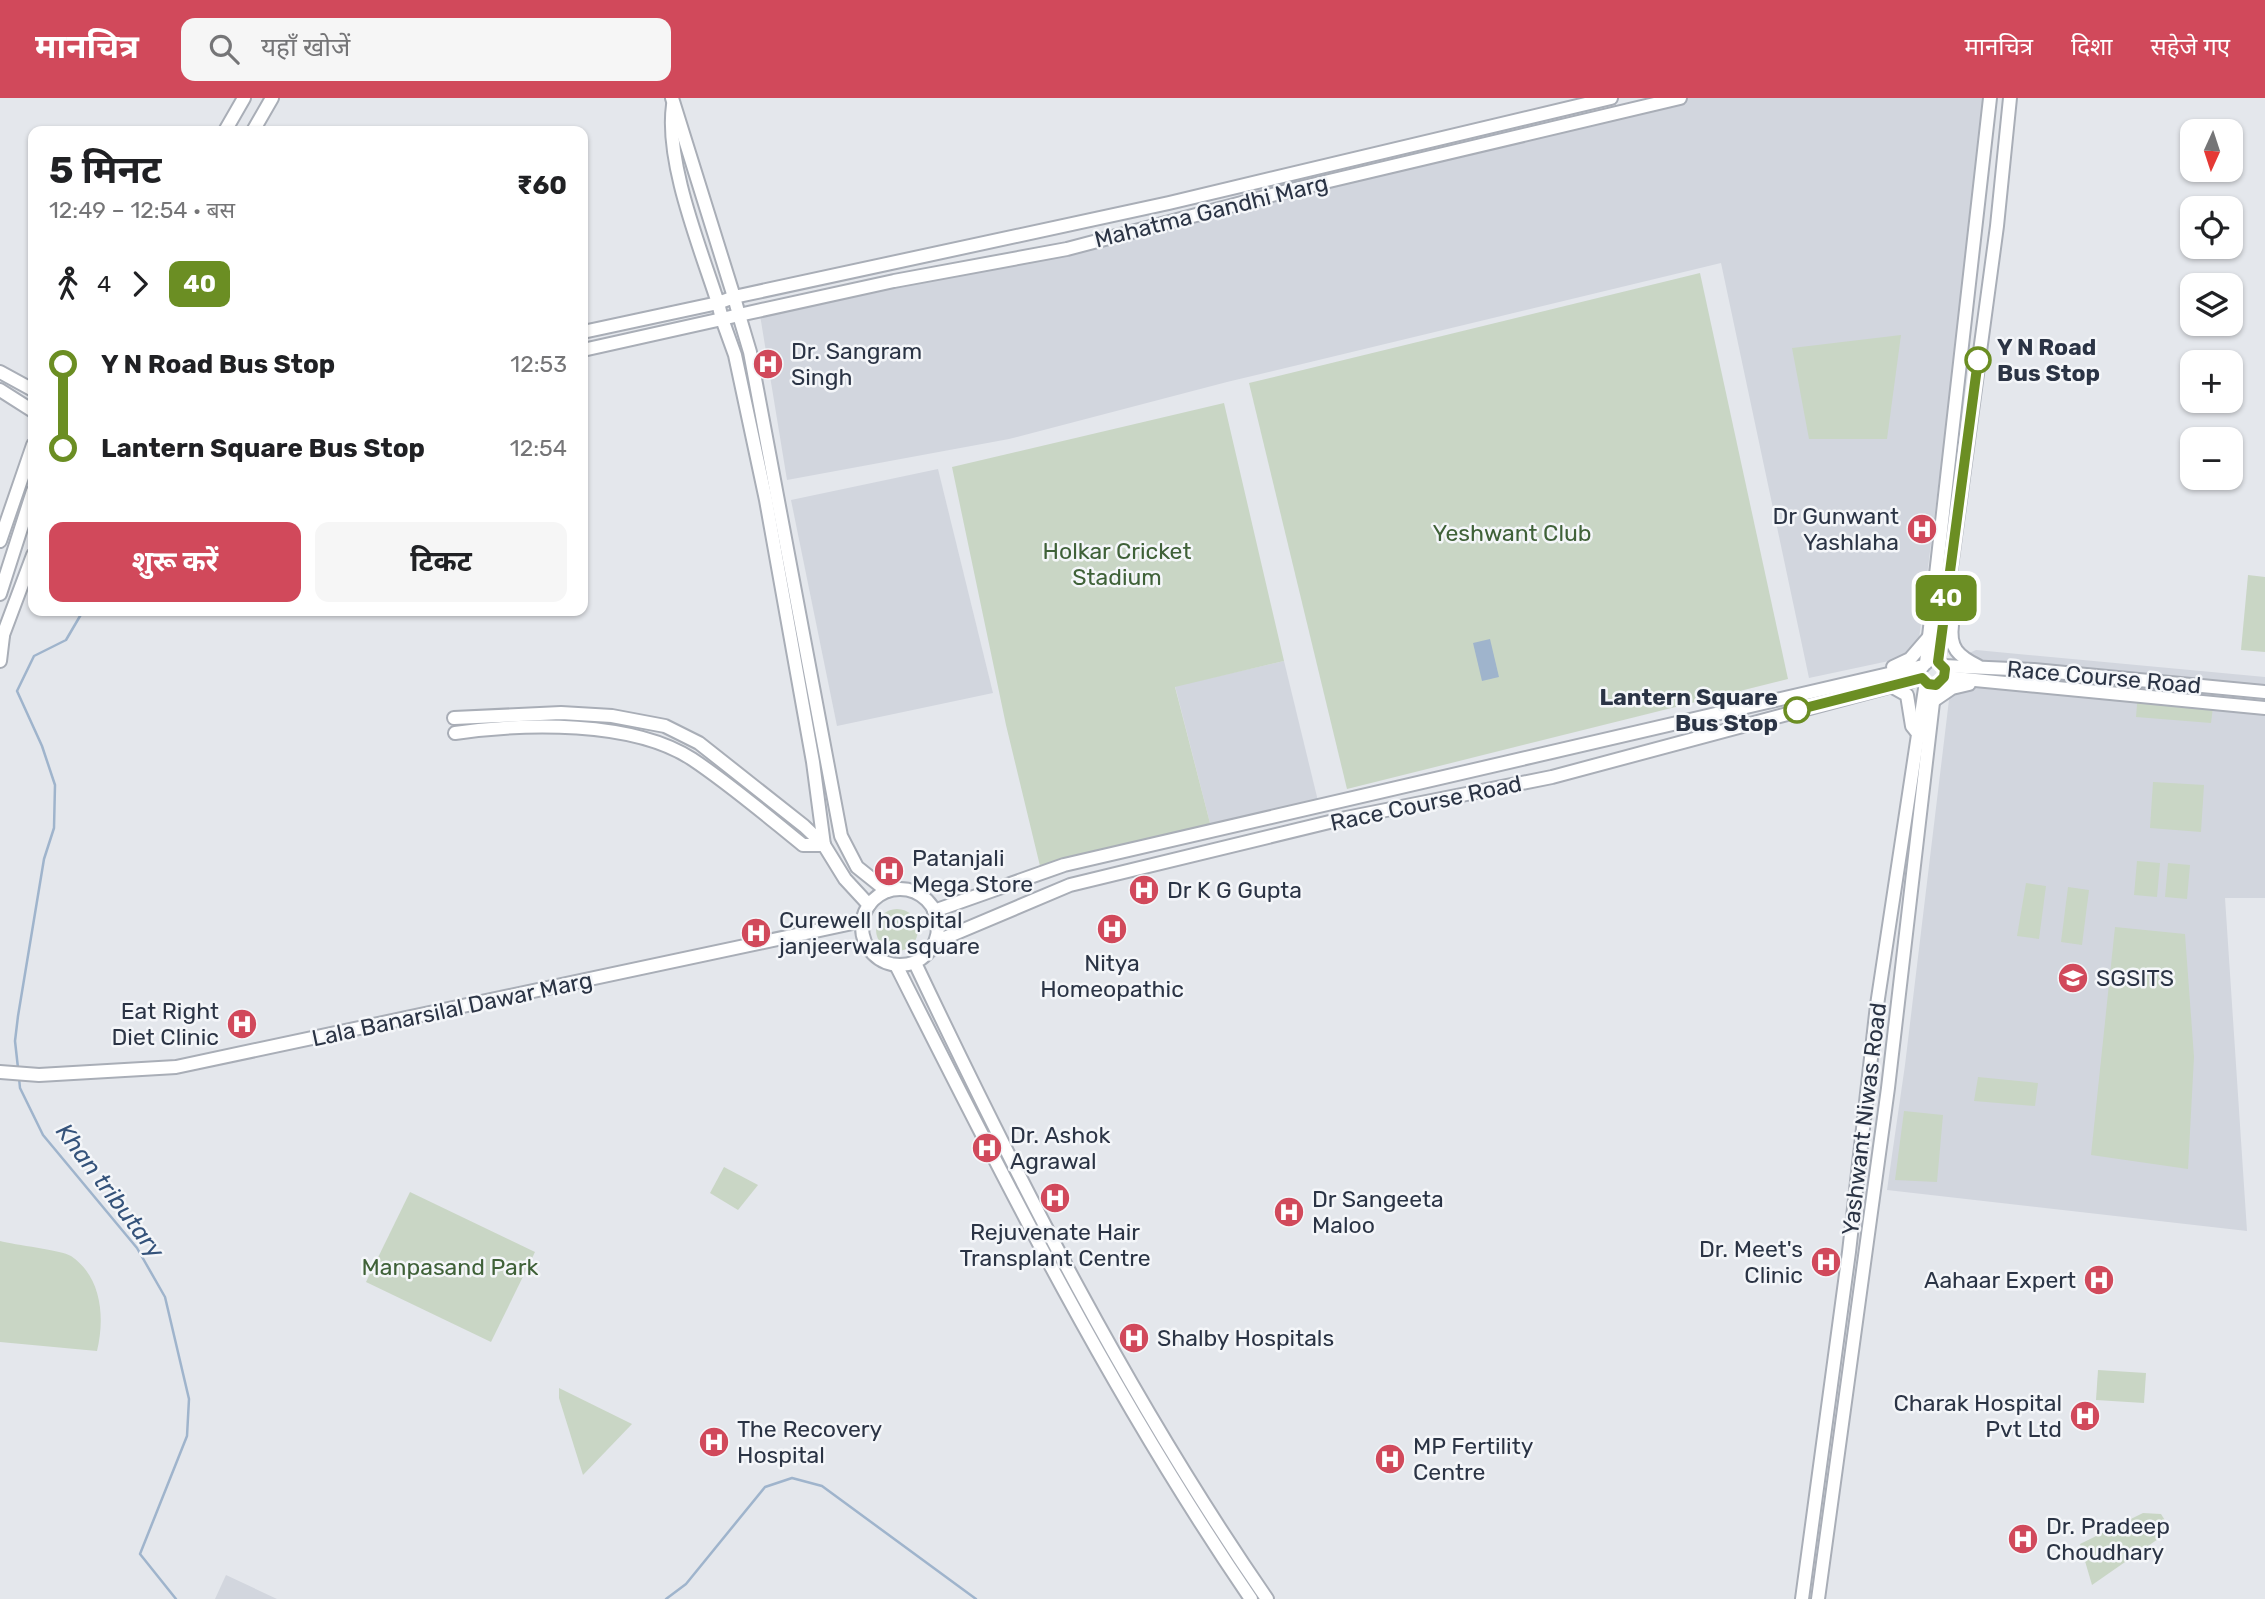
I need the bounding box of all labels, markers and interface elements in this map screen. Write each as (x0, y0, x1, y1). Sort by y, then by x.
search box (181, 18, 671, 81)
text: मानचित्र (35, 27, 139, 66)
icon: search (205, 30, 243, 68)
text: यहाँ खोजें (261, 32, 350, 63)
text: मानचित्र (1964, 33, 2033, 61)
text: दिशा (2071, 33, 2113, 61)
text: सहेजे गए (2151, 33, 2230, 61)
north arrow (2180, 119, 2244, 182)
map controls (2180, 119, 2243, 490)
text: 5 मिनट (49, 147, 161, 193)
street label: Mahatma Gandhi Marg (1091, 168, 1331, 254)
text: ₹60 (517, 170, 567, 201)
text: 12:49 – 12:54 · बस (49, 196, 235, 224)
button: locate (2180, 196, 2243, 259)
icon: walk (49, 265, 87, 303)
icon: forward (121, 265, 159, 303)
text: 4 (97, 270, 111, 298)
text: 40 (183, 270, 216, 298)
button: layers (2180, 273, 2243, 336)
place label: Y N Road Bus Stop (1997, 333, 2100, 387)
place label: Dr. Sangram Singh (791, 337, 922, 391)
hospital icon: Dr. Sangram Singh (751, 347, 785, 381)
marker: Y N Road Bus Stop (1965, 347, 1991, 373)
text: Y N Road Bus Stop (101, 349, 335, 380)
text: 12:53 (510, 350, 567, 378)
button: + (2180, 350, 2243, 413)
button: − (2180, 427, 2243, 490)
text: Lantern Square Bus Stop (101, 433, 425, 464)
text: 12:54 (510, 434, 567, 462)
place label: Dr Gunwant Yashlaha (1772, 502, 1899, 556)
hospital icon: Dr Gunwant Yashlaha (1905, 512, 1939, 546)
park label: Yeshwant Club (1432, 519, 1592, 547)
button: शुरू करें (49, 522, 301, 602)
button: टिकट (315, 522, 567, 602)
park label: Holkar Cricket Stadium (1043, 537, 1191, 591)
line badge: 40 (1914, 575, 1978, 621)
text: 40 (1930, 584, 1962, 612)
street label: Race Course Road (2006, 655, 2202, 699)
place label: Lantern Square Bus Stop (1599, 683, 1778, 737)
marker: Lantern Square Bus Stop (1784, 697, 1810, 723)
street label: Race Course Road (1328, 769, 1524, 837)
place label: Patanjali Mega Store (912, 844, 1033, 898)
hospital icon: Patanjali Mega Store (872, 854, 906, 888)
hospital icon: Dr K G Gupta (1127, 873, 1161, 907)
place label: Dr K G Gupta (1167, 876, 1302, 904)
place label: Curewell hospital janjeerwala square (778, 906, 980, 960)
hospital icon: Nitya Homeopathic (1095, 912, 1129, 946)
hospital icon: Curewell hospital janjeerwala square (739, 916, 773, 950)
place label: Nitya Homeopathic (1040, 949, 1184, 1003)
school or university icon: SGSITS (2056, 961, 2090, 995)
place label: SGSITS (2096, 964, 2174, 992)
street label: Lala Banarsilal Dawar Marg (309, 966, 595, 1052)
place label: Eat Right Diet Clinic (111, 997, 219, 1051)
street label: Yashwant Niwas Road (1836, 1001, 1892, 1237)
hospital icon: Eat Right Diet Clinic (225, 1007, 259, 1041)
water label: Khan tributary (50, 1118, 170, 1265)
place label: Dr. Ashok Agrawal (1010, 1121, 1111, 1175)
hospital icon: Dr. Ashok Agrawal (970, 1131, 1004, 1165)
hospital icon: Rejuvenate Hair Transplant Centre (1038, 1181, 1072, 1215)
place label: Dr Sangeeta Maloo (1312, 1185, 1444, 1239)
hospital icon: Dr Sangeeta Maloo (1272, 1195, 1306, 1229)
place label: Rejuvenate Hair Transplant Centre (959, 1218, 1151, 1272)
place label: Dr. Meet's Clinic (1699, 1235, 1803, 1289)
hospital icon: Dr. Meet's Clinic (1809, 1245, 1843, 1279)
park label: Manpasand Park (362, 1253, 539, 1281)
hospital icon: Aahaar Expert (2082, 1263, 2116, 1297)
place label: Aahaar Expert (1924, 1266, 2076, 1294)
hospital icon: Shalby Hospitals (1117, 1321, 1151, 1355)
place label: Shalby Hospitals (1157, 1324, 1334, 1352)
place label: Charak Hospital Pvt Ltd (1894, 1389, 2062, 1443)
hospital icon: Charak Hospital Pvt Ltd (2068, 1399, 2102, 1433)
place label: The Recovery Hospital (737, 1415, 883, 1469)
hospital icon: The Recovery Hospital (697, 1425, 731, 1459)
place label: MP Fertility Centre (1413, 1432, 1534, 1486)
hospital icon: MP Fertility Centre (1373, 1442, 1407, 1476)
place label: Dr. Pradeep Choudhary (2046, 1512, 2170, 1566)
hospital icon: Dr. Pradeep Choudhary (2006, 1522, 2040, 1556)

